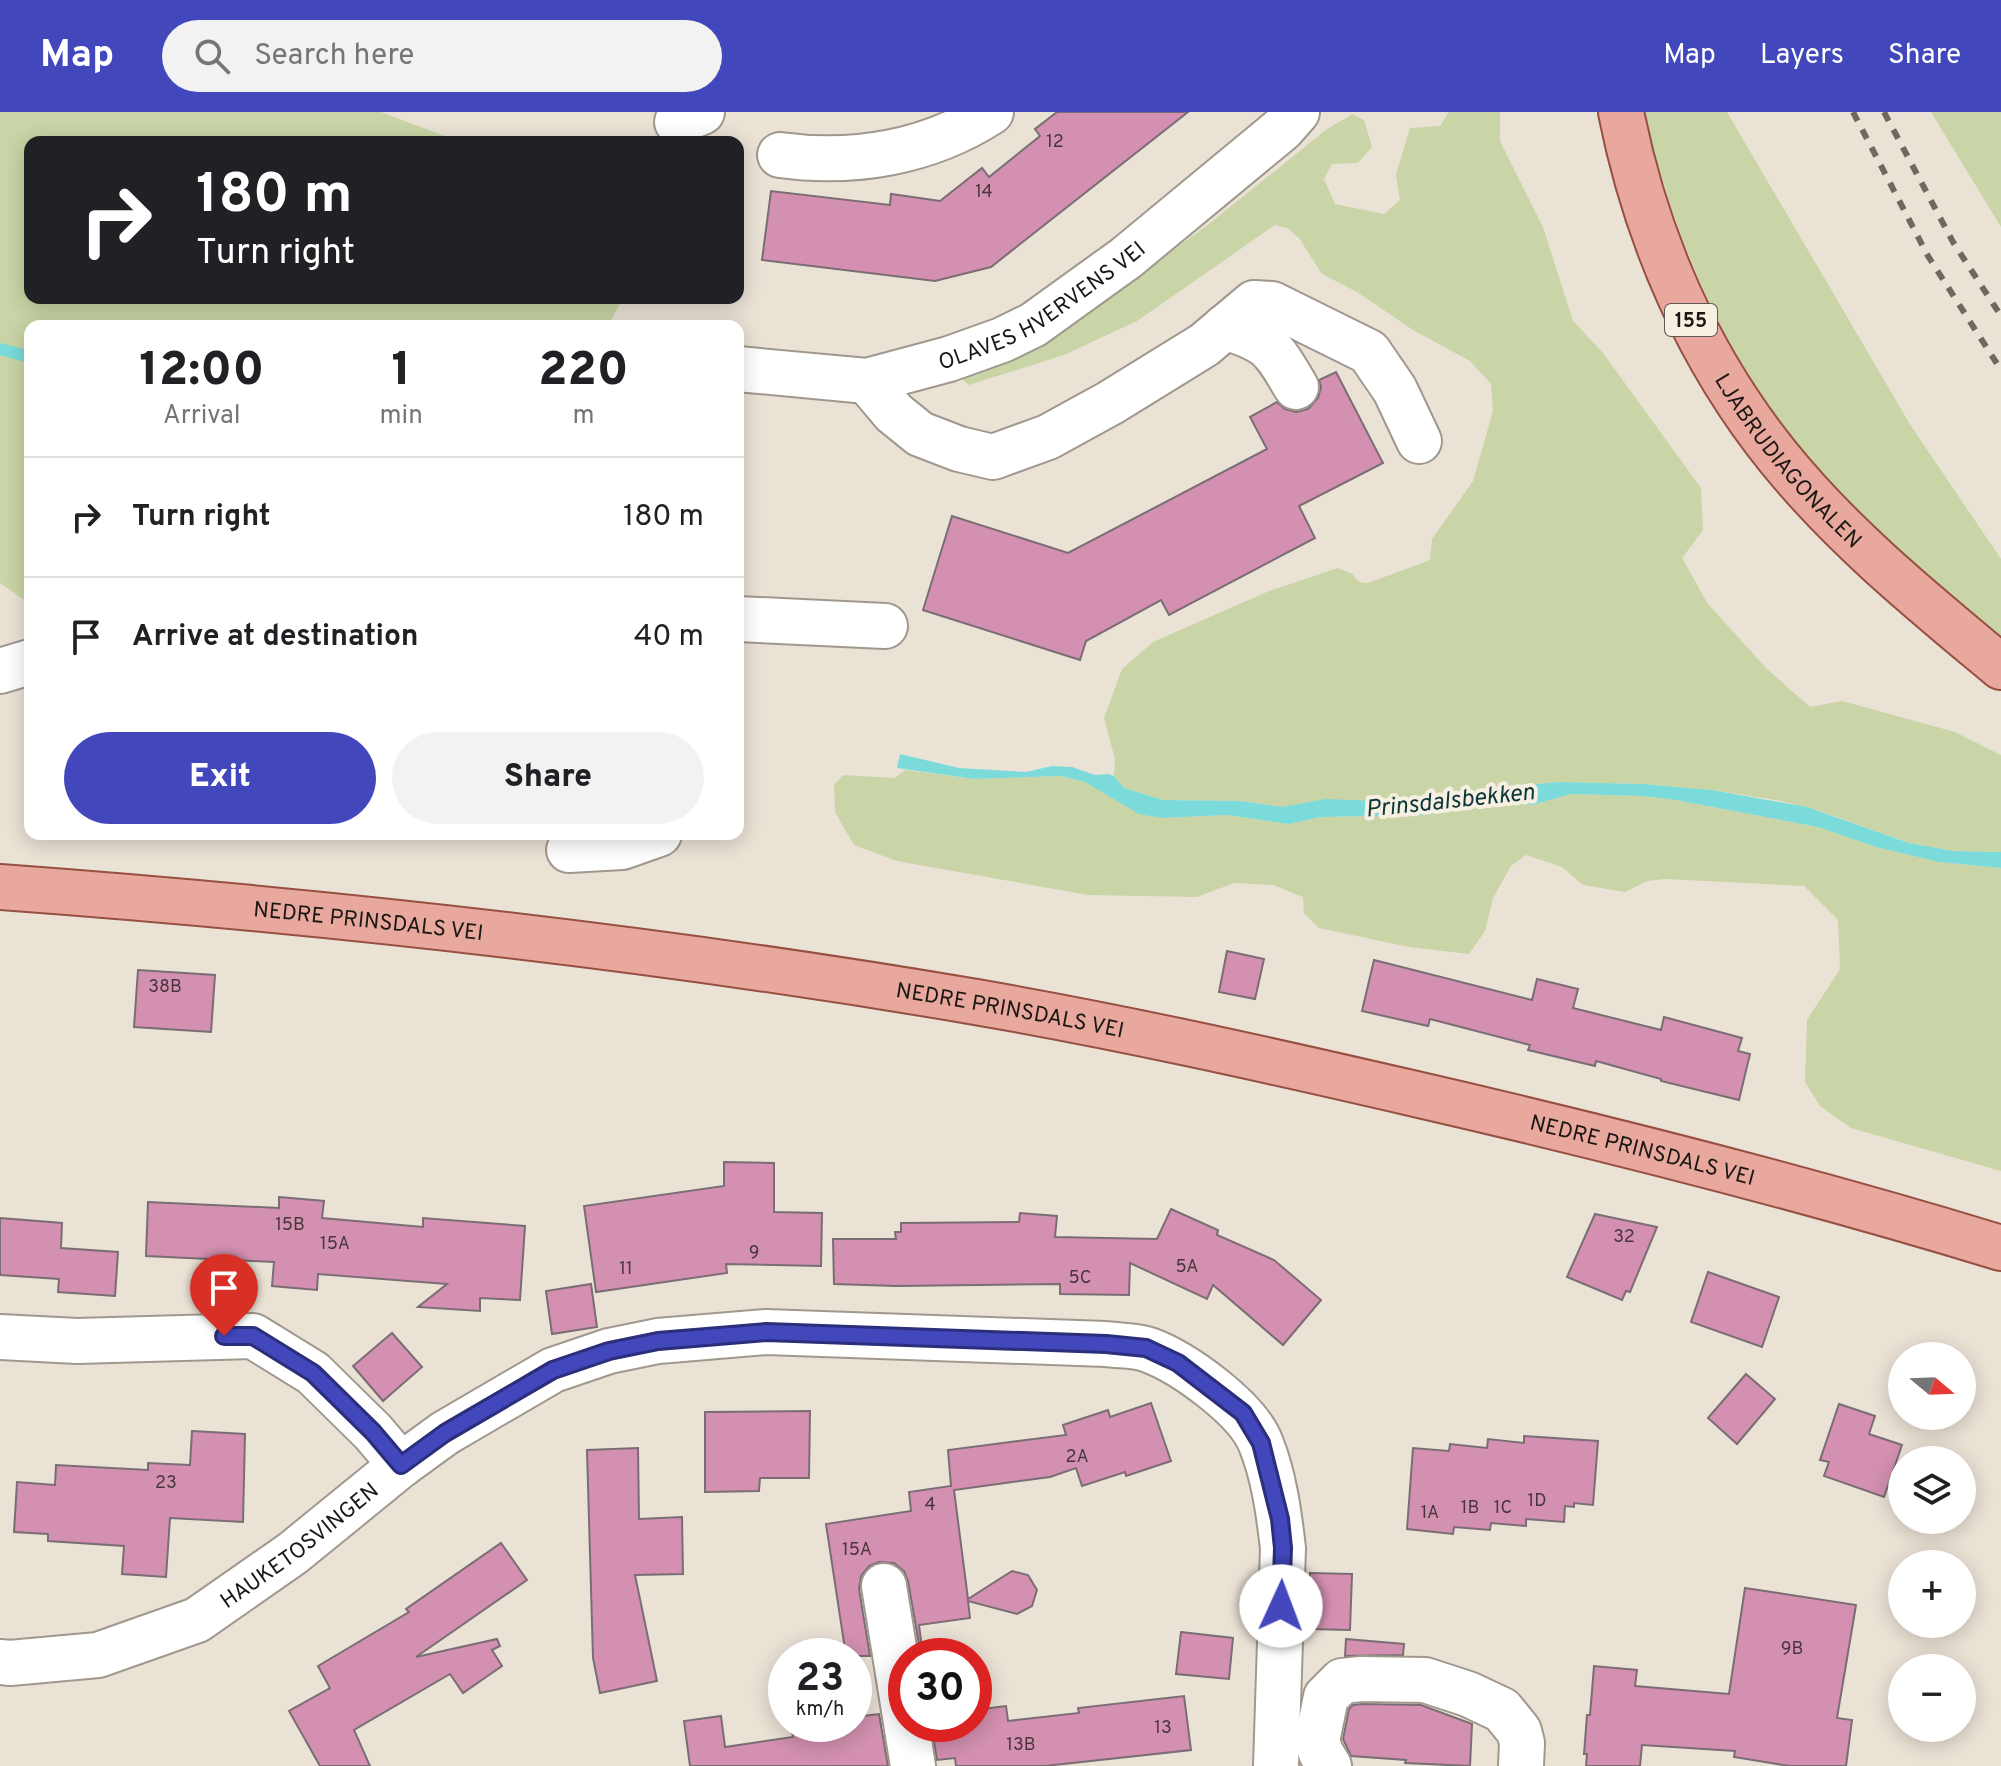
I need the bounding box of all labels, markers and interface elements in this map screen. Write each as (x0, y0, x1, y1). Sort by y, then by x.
search box (162, 20, 722, 92)
text: Map (40, 32, 114, 81)
icon: search (190, 34, 234, 78)
text: Search here (254, 38, 414, 75)
text: Map (1663, 38, 1716, 74)
text: Layers (1760, 38, 1844, 74)
text: Share (1888, 38, 1961, 74)
house number: 12 (1046, 131, 1064, 154)
text: 180 m (196, 162, 353, 232)
icon: right (64, 168, 168, 272)
house number: 14 (975, 181, 993, 204)
text: Turn right (196, 231, 355, 277)
street label: OLAVES HVERVENS VEI (936, 237, 1152, 377)
road number: 155 (1665, 304, 1717, 336)
text: 12:00 (139, 342, 264, 402)
text: 1 (391, 342, 411, 402)
text: 220 (538, 342, 629, 402)
street label: LJABRUDIAGONALEN (1707, 369, 1866, 555)
text: Arrival (163, 400, 241, 433)
text: min (380, 400, 423, 433)
text: m (572, 400, 594, 433)
icon: right (64, 495, 108, 539)
text: Turn right (132, 499, 270, 536)
text: 180 m (623, 499, 704, 536)
icon: arrive (64, 615, 108, 659)
text: Arrive at destination (132, 619, 418, 656)
text: 40 m (634, 619, 704, 656)
button: Exit (64, 732, 376, 824)
button: Share (392, 732, 704, 824)
water label: Prinsdalsbekken (1364, 778, 1536, 826)
street label: NEDRE PRINSDALS VEI (252, 897, 485, 948)
house number: 38B (148, 976, 182, 999)
street label: NEDRE PRINSDALS VEI (894, 978, 1126, 1045)
street label: NEDRE PRINSDALS VEI (1527, 1110, 1758, 1193)
house number: 15B (275, 1214, 305, 1237)
house number: 32 (1613, 1226, 1635, 1249)
house number: 15A (320, 1233, 350, 1256)
house number: 9 (749, 1242, 759, 1265)
pin (190, 1254, 258, 1336)
house number: 5A (1175, 1256, 1199, 1279)
house number: 11 (619, 1258, 633, 1281)
icon: arrive (202, 1266, 246, 1310)
house number: 5C (1069, 1267, 1091, 1290)
north arrow (1888, 1342, 1976, 1430)
map controls (1888, 1342, 1976, 1742)
house number: 2A (1065, 1446, 1089, 1469)
button: layers (1888, 1446, 1976, 1534)
house number: 23 (155, 1472, 177, 1495)
street label: HAUKETOSVINGEN (216, 1478, 385, 1616)
house number: 1D (1528, 1490, 1546, 1513)
house number: 4 (924, 1494, 936, 1517)
house number: 1B (1461, 1497, 1479, 1520)
house number: 1C (1494, 1497, 1512, 1520)
house number: 1A (1421, 1502, 1439, 1525)
house number: 15A (842, 1539, 872, 1562)
button: + (1888, 1550, 1976, 1638)
position arrow (1239, 1564, 1323, 1648)
speed limit sign: 30 (888, 1638, 992, 1742)
house number: 9B (1781, 1638, 1803, 1661)
button: − (1888, 1654, 1976, 1742)
text: 23 (796, 1655, 844, 1705)
text: km/h (796, 1697, 844, 1723)
house number: 13 (1154, 1717, 1172, 1740)
house number: 13B (1006, 1734, 1036, 1757)

